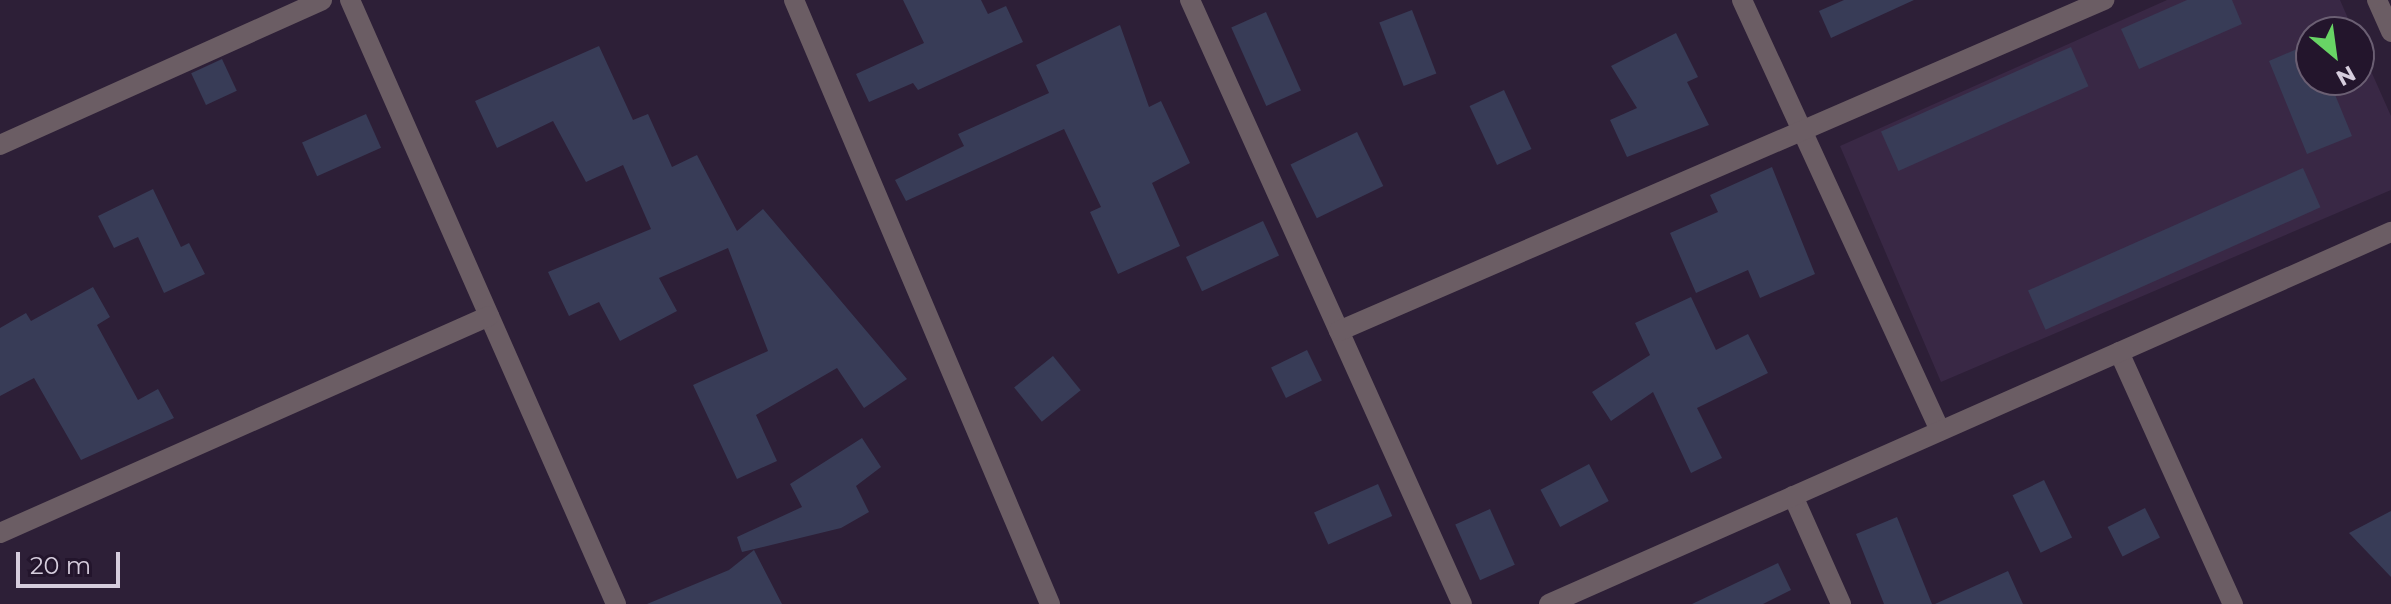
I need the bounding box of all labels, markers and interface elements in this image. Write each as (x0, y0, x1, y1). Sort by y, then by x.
north arrow (2295, 16, 2375, 96)
text: N (2332, 60, 2360, 92)
scale bar (20, 536, 124, 586)
text: 20 m (30, 551, 91, 580)

